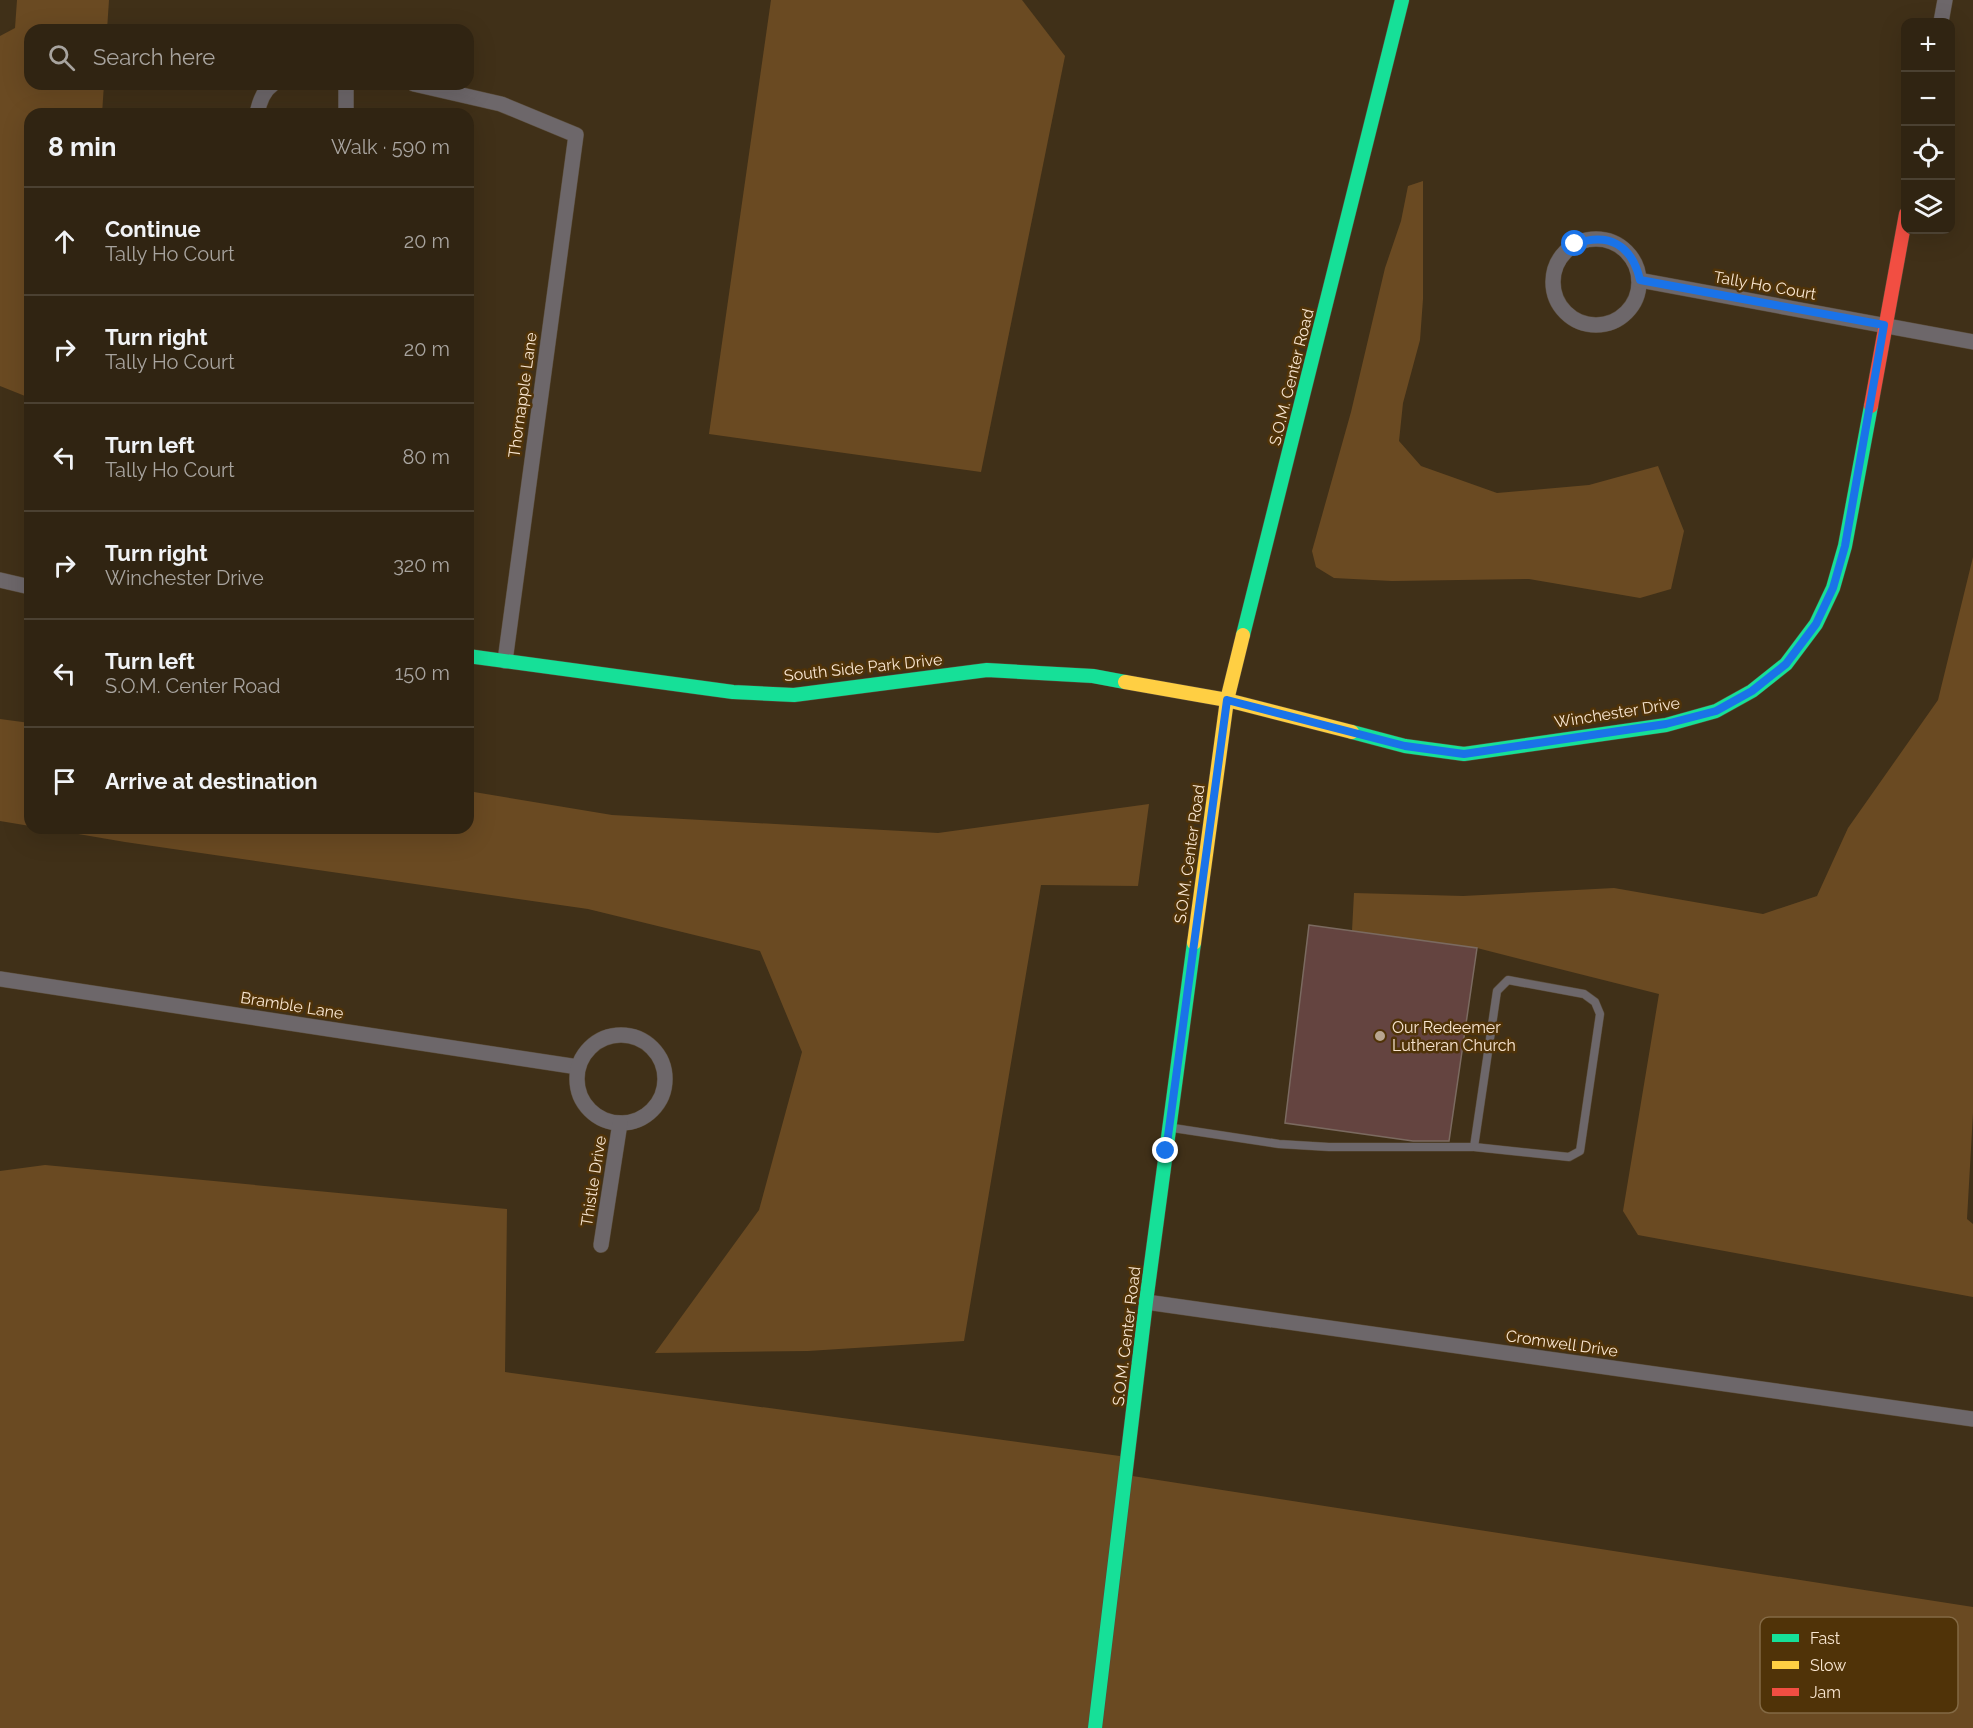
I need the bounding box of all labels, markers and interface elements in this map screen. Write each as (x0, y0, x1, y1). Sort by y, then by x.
map controls (1901, 18, 1955, 234)
button: + (1901, 18, 1955, 72)
search box (24, 24, 474, 90)
icon: search (45, 41, 78, 74)
text: Search here (93, 44, 215, 70)
button: − (1901, 72, 1955, 126)
button: locate (1901, 126, 1955, 180)
text: 8 min (48, 132, 116, 162)
text: Walk · 590 m (331, 135, 450, 159)
button: layers (1901, 180, 1955, 234)
text: Continue (105, 216, 201, 242)
icon: ahead (48, 225, 81, 258)
text: 20 m (404, 229, 450, 253)
route start (1561, 230, 1587, 256)
text: Tally Ho Court (105, 242, 235, 266)
street label: Tally Ho Court (1712, 267, 1818, 304)
street label: S.O.M. Center Road (1265, 307, 1318, 448)
text: Turn right (105, 324, 208, 350)
street label: Thornapple Lane (504, 331, 541, 459)
icon: right (48, 333, 81, 366)
text: 20 m (404, 337, 450, 361)
text: Tally Ho Court (105, 350, 235, 374)
text: Turn left (105, 432, 195, 458)
icon: left (48, 441, 81, 474)
text: 80 m (402, 445, 450, 469)
text: Tally Ho Court (105, 458, 235, 482)
text: Turn right (105, 540, 208, 566)
icon: right (48, 549, 81, 582)
text: 320 m (393, 553, 450, 577)
text: Winchester Drive (105, 566, 264, 590)
text: Turn left (105, 648, 195, 674)
street label: South Side Park Drive (783, 650, 943, 685)
icon: left (48, 657, 81, 690)
text: 150 m (395, 661, 450, 685)
text: S.O.M. Center Road (105, 674, 280, 698)
street label: Winchester Drive (1553, 693, 1681, 732)
icon: arrive (48, 765, 81, 798)
text: Arrive at destination (105, 768, 318, 794)
street label: S.O.M. Center Road (1170, 783, 1209, 925)
street label: Bramble Lane (239, 988, 345, 1023)
place label: Our Redeemer Lutheran Church (1392, 1018, 1516, 1055)
marker: Our Redeemer Lutheran Church (1373, 1029, 1387, 1043)
street label: Thistle Drive (577, 1134, 610, 1228)
route end (1152, 1137, 1178, 1163)
street label: S.O.M. Center Road (1109, 1265, 1144, 1407)
street label: Cromwell Drive (1505, 1326, 1619, 1361)
legend (1760, 1617, 1958, 1713)
text: Fast (1810, 1629, 1841, 1648)
text: Slow (1810, 1656, 1846, 1675)
text: Jam (1810, 1683, 1841, 1702)

